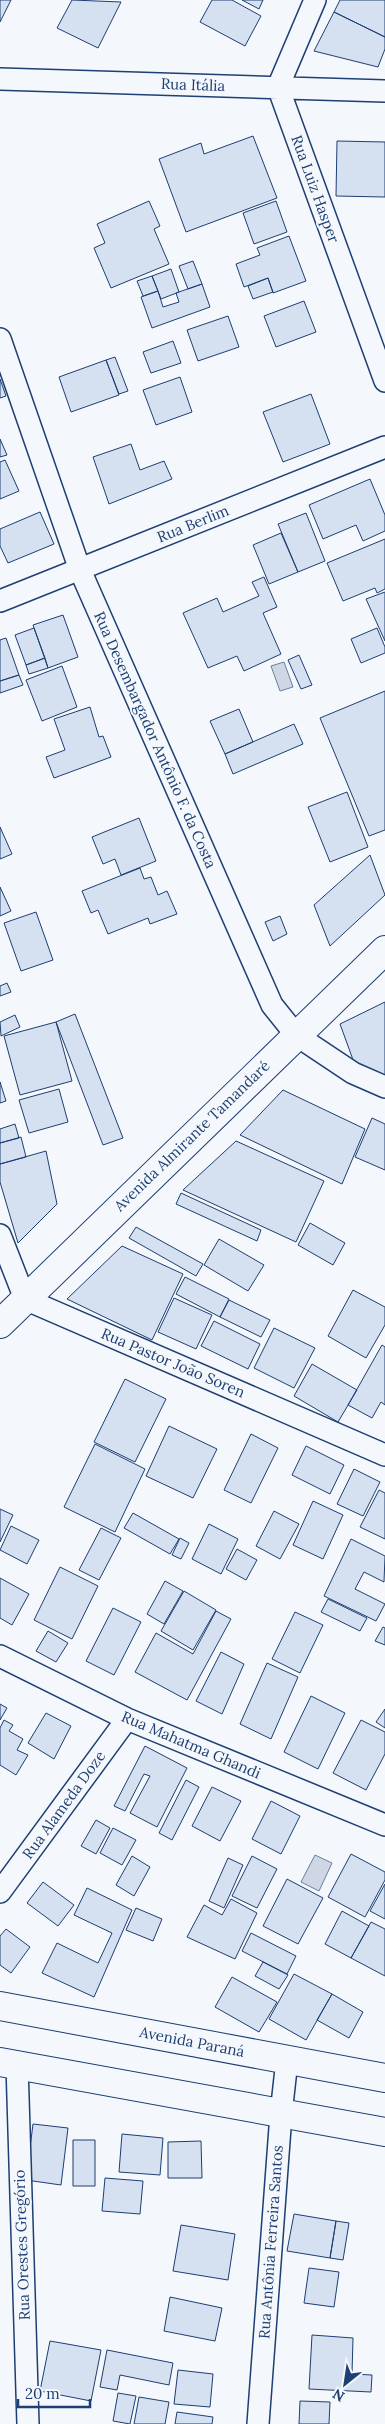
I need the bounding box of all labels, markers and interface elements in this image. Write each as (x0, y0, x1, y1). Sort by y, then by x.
street label: Rua Itália (160, 74, 226, 95)
street label: Rua Luiz Hasper (287, 132, 344, 246)
street label: Rua Berlim (154, 501, 231, 547)
street label: Rua Desembargador Antônio F. da Costa (90, 608, 221, 871)
street label: Avenida Almirante Tamandaré (109, 1056, 274, 1216)
street label: Rua Pastor João Soren (98, 1324, 248, 1401)
street label: Rua Mahatma Ghandi (119, 1707, 264, 1782)
street label: Rua Alameda Doze (18, 1747, 109, 1862)
street label: Avenida Paraná (137, 2022, 246, 2061)
street label: Rua Antônia Ferreira Santos (254, 2144, 287, 2339)
street label: Rua Orestes Gregório (9, 2169, 34, 2321)
north arrow (320, 2359, 370, 2409)
scale bar (18, 2376, 90, 2408)
text: 20 m (25, 2384, 60, 2403)
text: N (329, 2385, 348, 2406)

